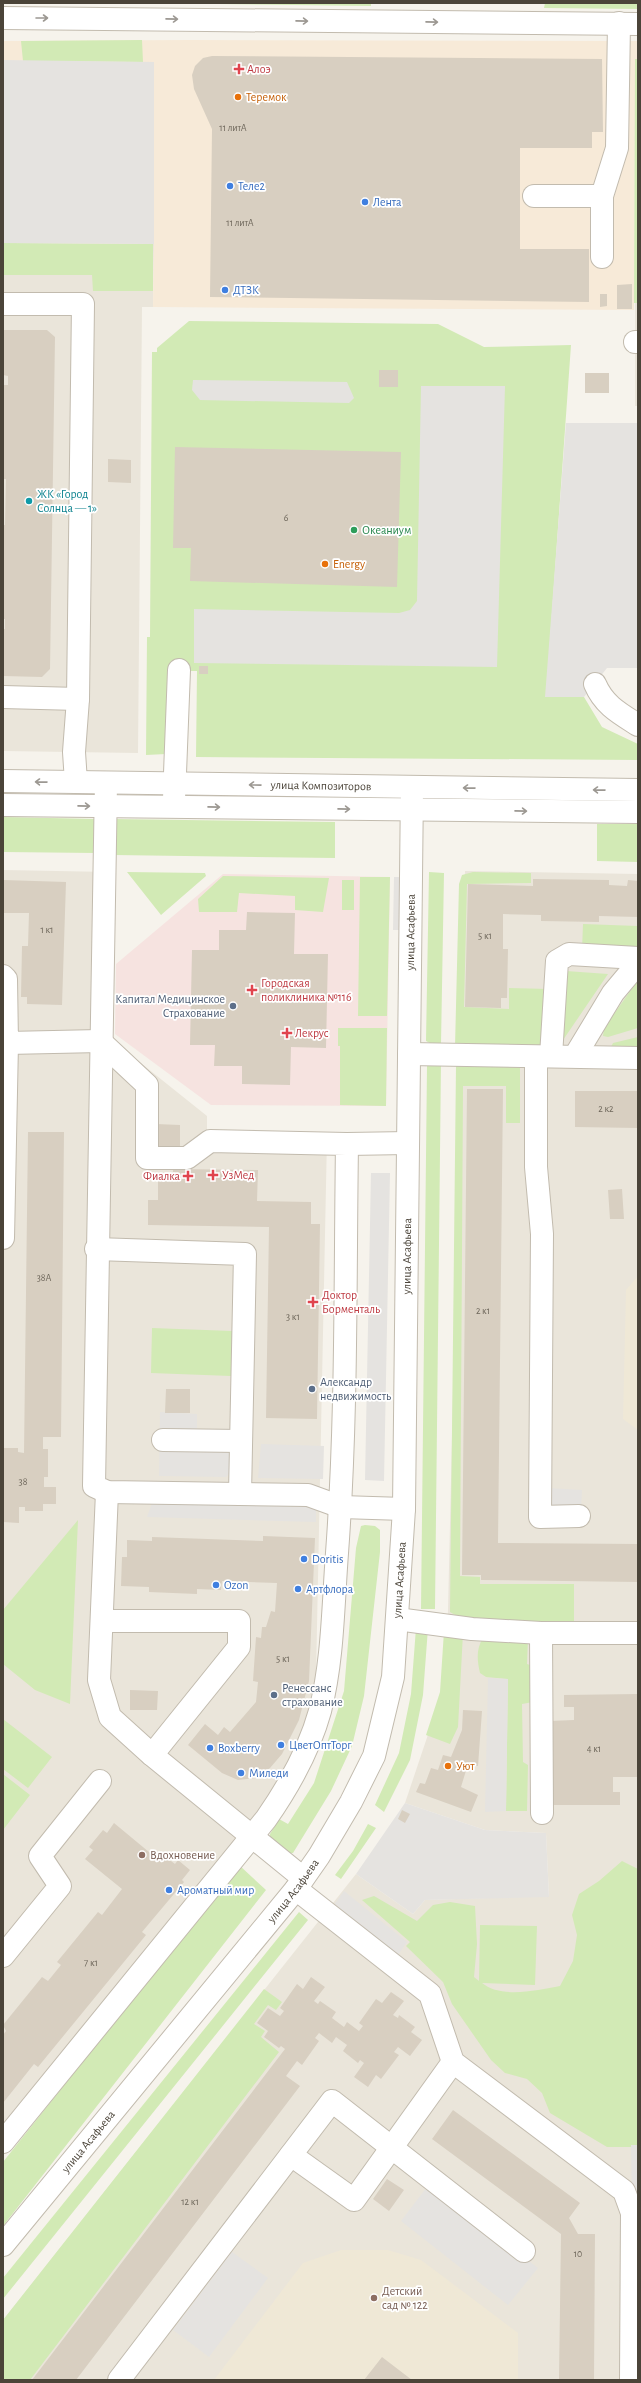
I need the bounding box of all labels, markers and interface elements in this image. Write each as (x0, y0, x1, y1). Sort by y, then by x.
one-way arrow (35, 14, 48, 22)
one-way arrow (165, 15, 178, 23)
one-way arrow (295, 17, 308, 25)
one-way arrow (425, 18, 438, 26)
place label: Алоэ (247, 63, 271, 75)
marker: Алоэ (234, 64, 244, 74)
place label: Теремок (246, 91, 287, 103)
marker: Теремок (233, 92, 243, 102)
house number: 11 литА (219, 123, 247, 133)
place label: Теле2 (238, 180, 265, 192)
marker: Теле2 (225, 181, 235, 191)
place label: Лента (373, 196, 402, 208)
marker: Лента (360, 197, 370, 207)
house number: 11 литА (226, 218, 254, 228)
place label: ДТЗК (233, 284, 259, 296)
marker: ДТЗК (220, 285, 230, 295)
place label: ЖК «Город Солнца — 1» (37, 488, 97, 514)
marker: ЖК «Город Солнца — 1» (24, 496, 34, 506)
house number: 6 (284, 513, 289, 523)
place label: Океаниум (362, 524, 411, 537)
marker: Океаниум (349, 525, 359, 535)
place label: Energy (333, 558, 365, 571)
marker: Energy (320, 559, 330, 569)
one-way arrow (35, 778, 48, 786)
street label: улица Композиторов (270, 779, 372, 792)
one-way arrow (249, 781, 262, 789)
one-way arrow (463, 784, 476, 792)
one-way arrow (593, 786, 606, 794)
one-way arrow (77, 802, 90, 809)
one-way arrow (207, 803, 220, 811)
one-way arrow (337, 805, 350, 812)
one-way arrow (514, 807, 527, 815)
street label: улица Асафьева (404, 893, 417, 971)
house number: 1 к1 (40, 925, 54, 935)
house number: 5 к1 (478, 931, 492, 941)
place label: Городская поликлиника №116 (261, 977, 352, 1003)
marker: Городская поликлиника №116 (246, 984, 258, 996)
place label: Капитал Медицинское Страхование (115, 993, 225, 1019)
marker: Капитал Медицинское Страхование (228, 1001, 238, 1011)
place label: Лекрус (295, 1027, 329, 1040)
marker: Лекрус (282, 1028, 292, 1038)
house number: 2 к2 (598, 1104, 614, 1114)
marker: УзМед (207, 1169, 219, 1181)
place label: УзМед (222, 1169, 254, 1181)
place label: Фиалка (143, 1170, 181, 1182)
marker: Фиалка (183, 1171, 193, 1181)
street label: улица Асафьева (400, 1217, 413, 1295)
house number: 38А (37, 1273, 51, 1283)
place label: Доктор Борменталь (322, 1289, 380, 1315)
marker: Доктор Борменталь (307, 1296, 319, 1308)
house number: 2 к1 (476, 1306, 490, 1316)
house number: 3 к1 (286, 1312, 300, 1322)
place label: Александр недвижимость (320, 1376, 391, 1402)
marker: Александр недвижимость (307, 1384, 317, 1394)
house number: 38 (19, 1477, 28, 1487)
street label: улица Асафьева (391, 1541, 408, 1620)
place label: Doritis (312, 1553, 343, 1565)
marker: Doritis (299, 1554, 309, 1564)
place label: Ozon (224, 1579, 248, 1591)
marker: Ozon (211, 1580, 221, 1590)
place label: Артфлора (306, 1583, 354, 1595)
marker: Артфлора (293, 1584, 303, 1594)
house number: 5 к1 (276, 1654, 290, 1664)
place label: Ренессанс страхование (282, 1682, 343, 1708)
marker: Ренессанс страхование (269, 1690, 279, 1700)
place label: ЦветОптТорг (289, 1739, 352, 1751)
marker: ЦветОптТорг (276, 1740, 286, 1750)
place label: Boxberry (218, 1742, 260, 1755)
marker: Boxberry (205, 1743, 215, 1753)
house number: 4 к1 (587, 1744, 601, 1754)
place label: Уют (456, 1760, 475, 1772)
marker: Уют (443, 1761, 453, 1771)
place label: Миледи (249, 1767, 289, 1779)
marker: Миледи (236, 1768, 246, 1778)
place label: Вдохновение (150, 1849, 215, 1861)
marker: Вдохновение (137, 1850, 147, 1860)
street label: улица Асафьева (264, 1856, 321, 1926)
place label: Ароматный мир (177, 1884, 254, 1896)
marker: Ароматный мир (164, 1885, 174, 1895)
house number: 7 к1 (84, 1958, 98, 1968)
street label: улица Асафьева (59, 2108, 117, 2176)
house number: 12 к1 (181, 2197, 199, 2207)
house number: 10 (574, 2249, 582, 2259)
place label: Детский сад № 122 (382, 2285, 428, 2311)
marker: Детский сад № 122 (369, 2293, 379, 2303)

